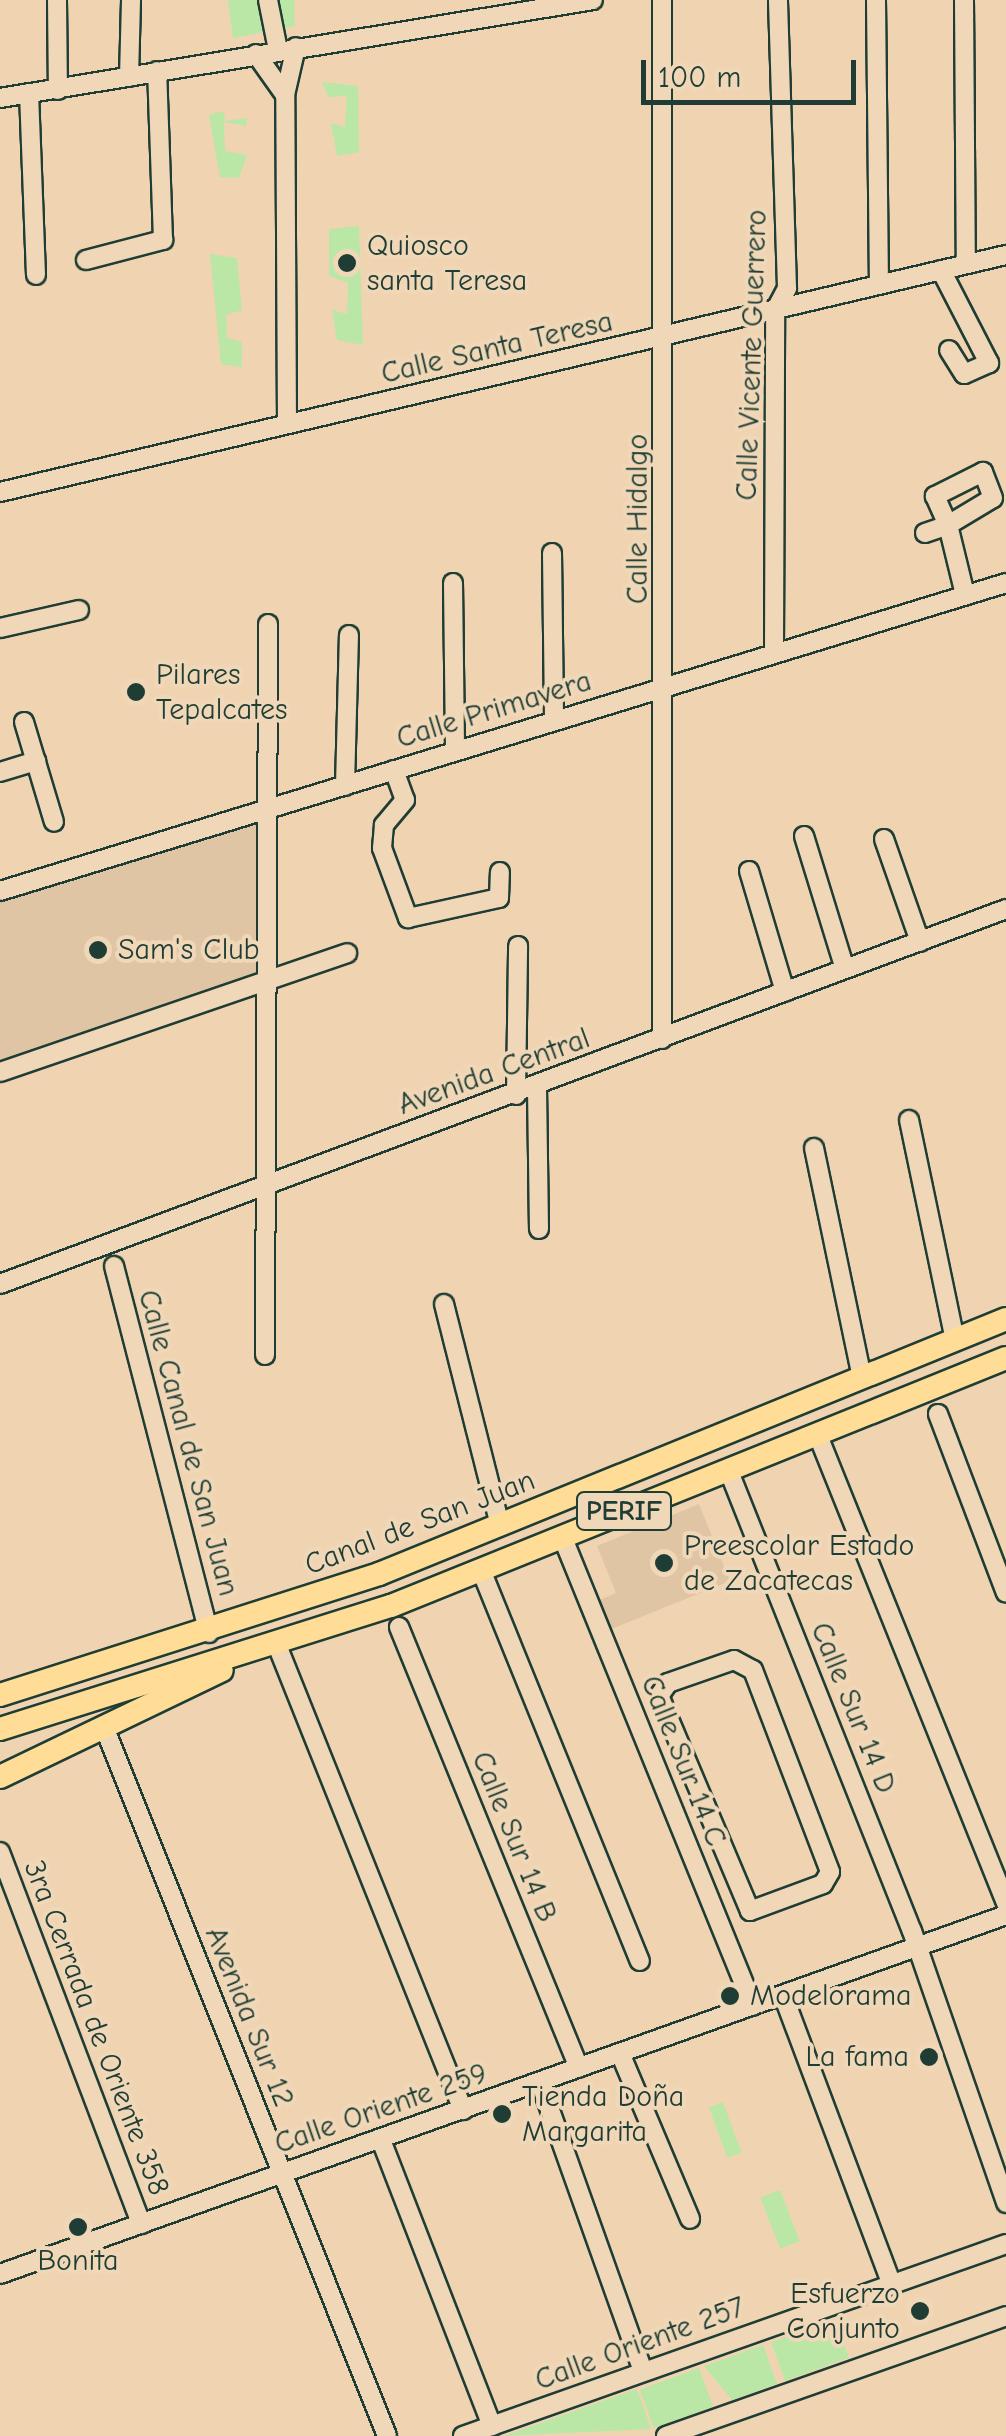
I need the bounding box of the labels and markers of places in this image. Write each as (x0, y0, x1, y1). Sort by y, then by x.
place label: Quiosco santa Teresa (367, 228, 527, 298)
marker: Quiosco santa Teresa (336, 252, 358, 274)
place label: Pilares Tepalcates (156, 657, 287, 728)
marker: Pilares Tepalcates (125, 681, 147, 703)
place label: Sam's Club (118, 932, 260, 968)
marker: Sam's Club (87, 939, 109, 961)
place label: Preescolar Estado de Zacatecas (684, 1528, 914, 1598)
marker: Preescolar Estado de Zacatecas (653, 1552, 675, 1574)
place label: Modelorama (750, 1978, 911, 2014)
marker: Modelorama (719, 1985, 741, 2007)
place label: La fama (805, 2039, 909, 2075)
marker: La fama (918, 2046, 940, 2068)
place label: Tienda Doña Margarita (522, 2079, 684, 2150)
marker: Tienda Doña Margarita (491, 2103, 513, 2125)
marker: Bonita (67, 2216, 89, 2238)
place label: Bonita (37, 2243, 119, 2279)
place label: Esfuerzo Conjunto (787, 2276, 900, 2346)
marker: Esfuerzo Conjunto (909, 2300, 931, 2322)

